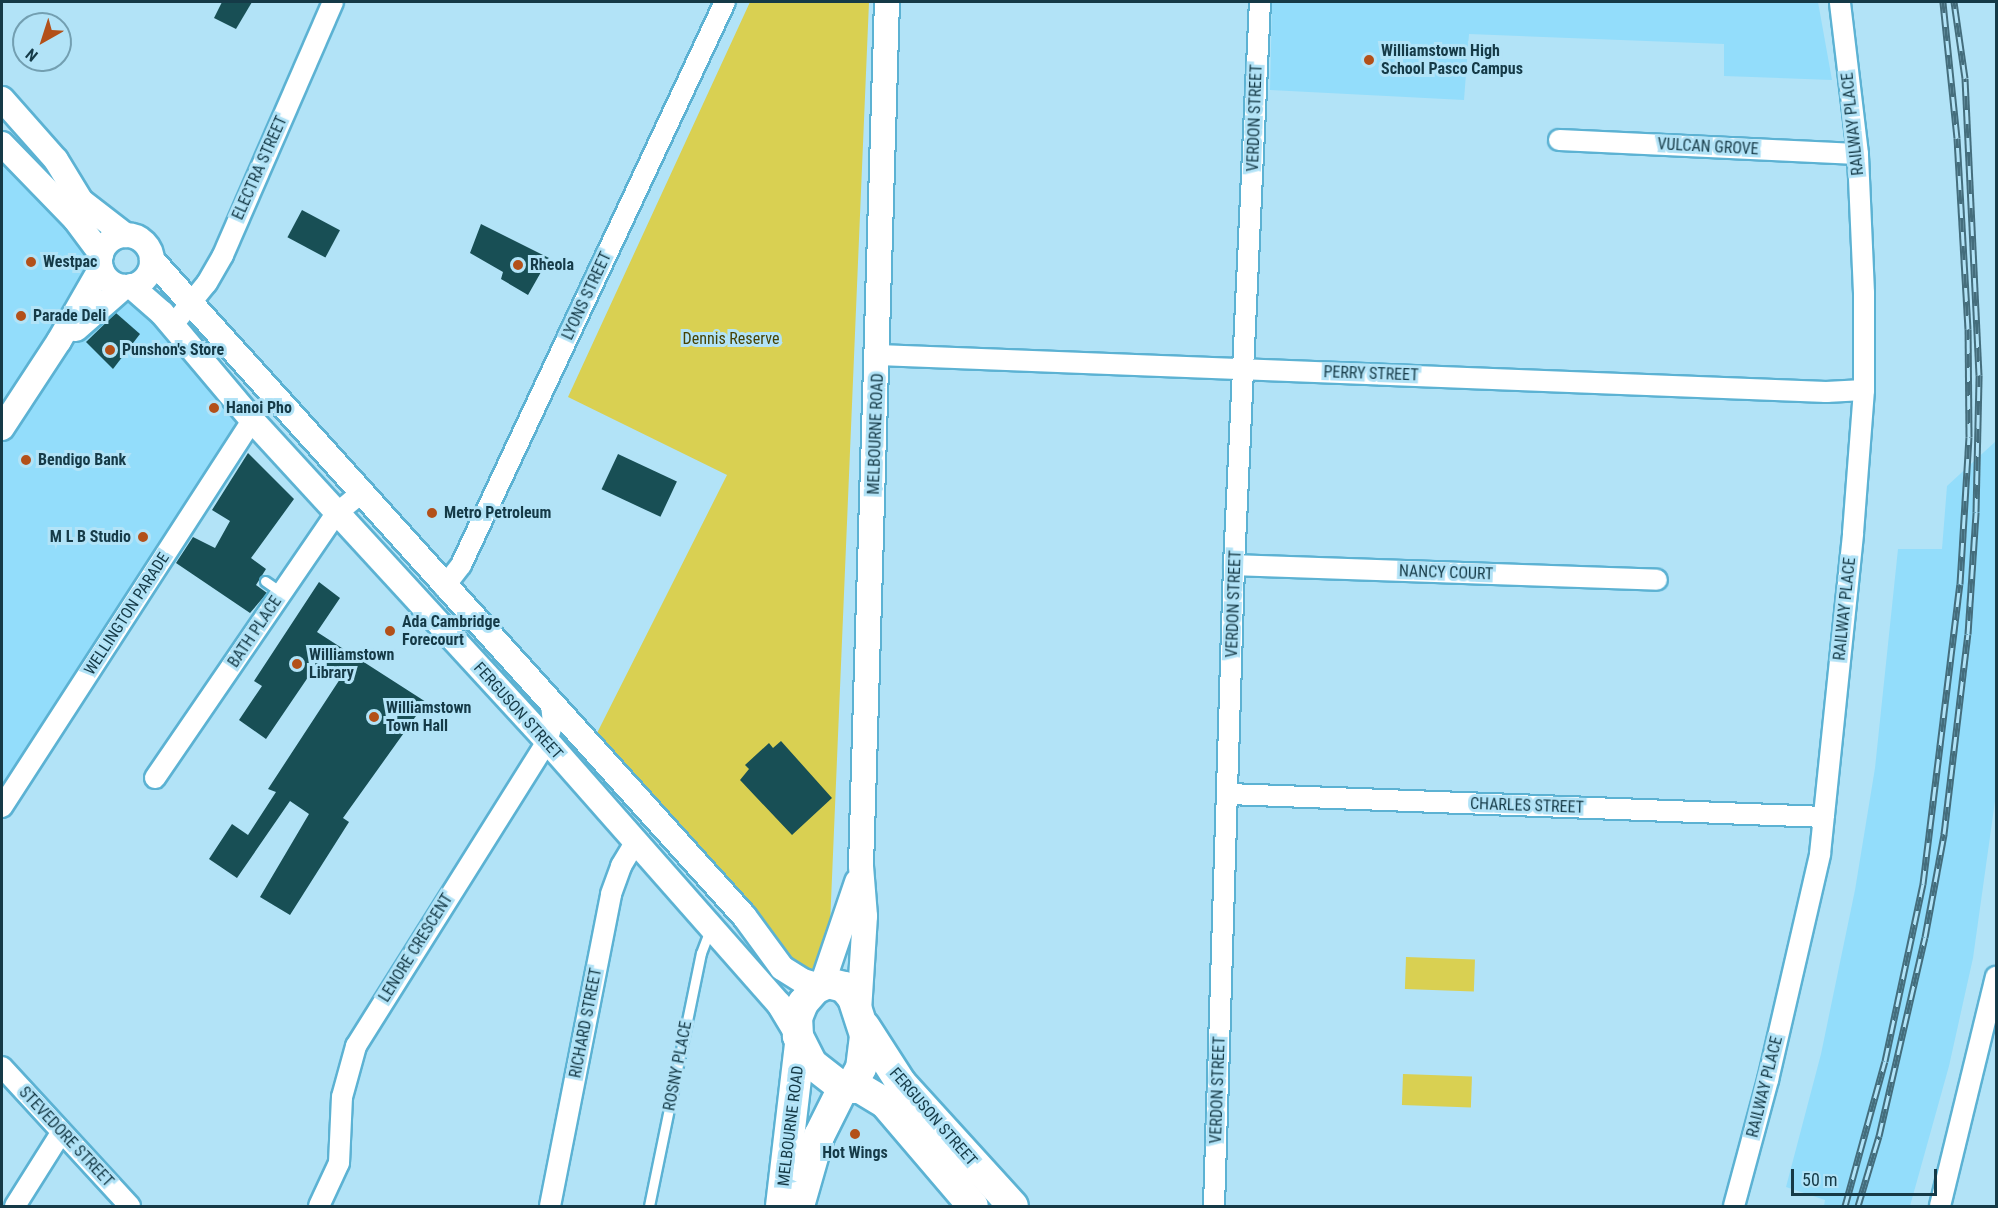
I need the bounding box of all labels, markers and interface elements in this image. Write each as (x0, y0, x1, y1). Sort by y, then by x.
north arrow (12, 12, 72, 72)
place label: Williamstown High School Pasco Campus (1381, 41, 1523, 79)
text: N (22, 44, 41, 65)
marker: Williamstown High School Pasco Campus (1362, 53, 1376, 67)
street label: VERDON STREET (1244, 64, 1266, 172)
street label: RAILWAY PLACE (1838, 72, 1868, 176)
street label: ELECTRA STREET (229, 113, 291, 223)
street label: VULCAN GROVE (1657, 135, 1759, 159)
street label: LYONS STREET (558, 249, 616, 343)
place label: Westpac (43, 252, 97, 272)
marker: Westpac (24, 255, 38, 269)
place label: Rheola (530, 255, 574, 275)
marker: Rheola (511, 258, 525, 272)
place label: Parade Deli (33, 306, 106, 326)
marker: Parade Deli (14, 309, 28, 323)
park label: Dennis Reserve (683, 329, 779, 349)
place label: Punshon's Store (122, 340, 224, 360)
marker: Punshon's Store (103, 343, 117, 357)
street label: PERRY STREET (1323, 363, 1419, 385)
street label: MELBOURNE ROAD (864, 373, 888, 495)
place label: Hanoi Pho (226, 398, 292, 418)
marker: Hanoi Pho (207, 401, 221, 415)
place label: Bendigo Bank (38, 450, 126, 470)
marker: Bendigo Bank (19, 453, 33, 467)
place label: Metro Petroleum (444, 503, 551, 523)
marker: Metro Petroleum (425, 506, 439, 520)
place label: M L B Studio (50, 527, 131, 547)
marker: M L B Studio (136, 530, 150, 544)
street label: WELLINGTON PARADE (80, 549, 174, 679)
street label: VERDON STREET (1223, 550, 1245, 658)
street label: RAILWAY PLACE (1830, 557, 1860, 661)
street label: NANCY COURT (1399, 562, 1493, 584)
street label: BATH PLACE (224, 593, 286, 671)
place label: Ada Cambridge Forecourt (402, 612, 500, 650)
marker: Ada Cambridge Forecourt (383, 624, 397, 638)
place label: Williamstown Library (309, 645, 394, 683)
marker: Williamstown Library (290, 657, 304, 671)
street label: FERGUSON STREET (470, 659, 566, 763)
place label: Williamstown Town Hall (386, 698, 471, 736)
marker: Williamstown Town Hall (367, 710, 381, 724)
street label: CHARLES STREET (1470, 794, 1584, 818)
street label: LENORE CRESCENT (375, 890, 457, 1006)
street label: RICHARD STREET (566, 966, 606, 1080)
street label: ROSNY PLACE (660, 1020, 696, 1112)
street label: RAILWAY PLACE (1743, 1035, 1787, 1139)
street label: VERDON STREET (1207, 1036, 1229, 1144)
street label: FERGUSON STREET (885, 1064, 981, 1170)
street label: MELBOURNE ROAD (774, 1065, 808, 1187)
street label: STEVEDORE STREET (15, 1083, 117, 1191)
marker: Hot Wings (848, 1127, 862, 1141)
place label: Hot Wings (822, 1143, 888, 1163)
scale bar (1794, 1157, 1940, 1195)
text: 50 m (1802, 1169, 1837, 1190)

